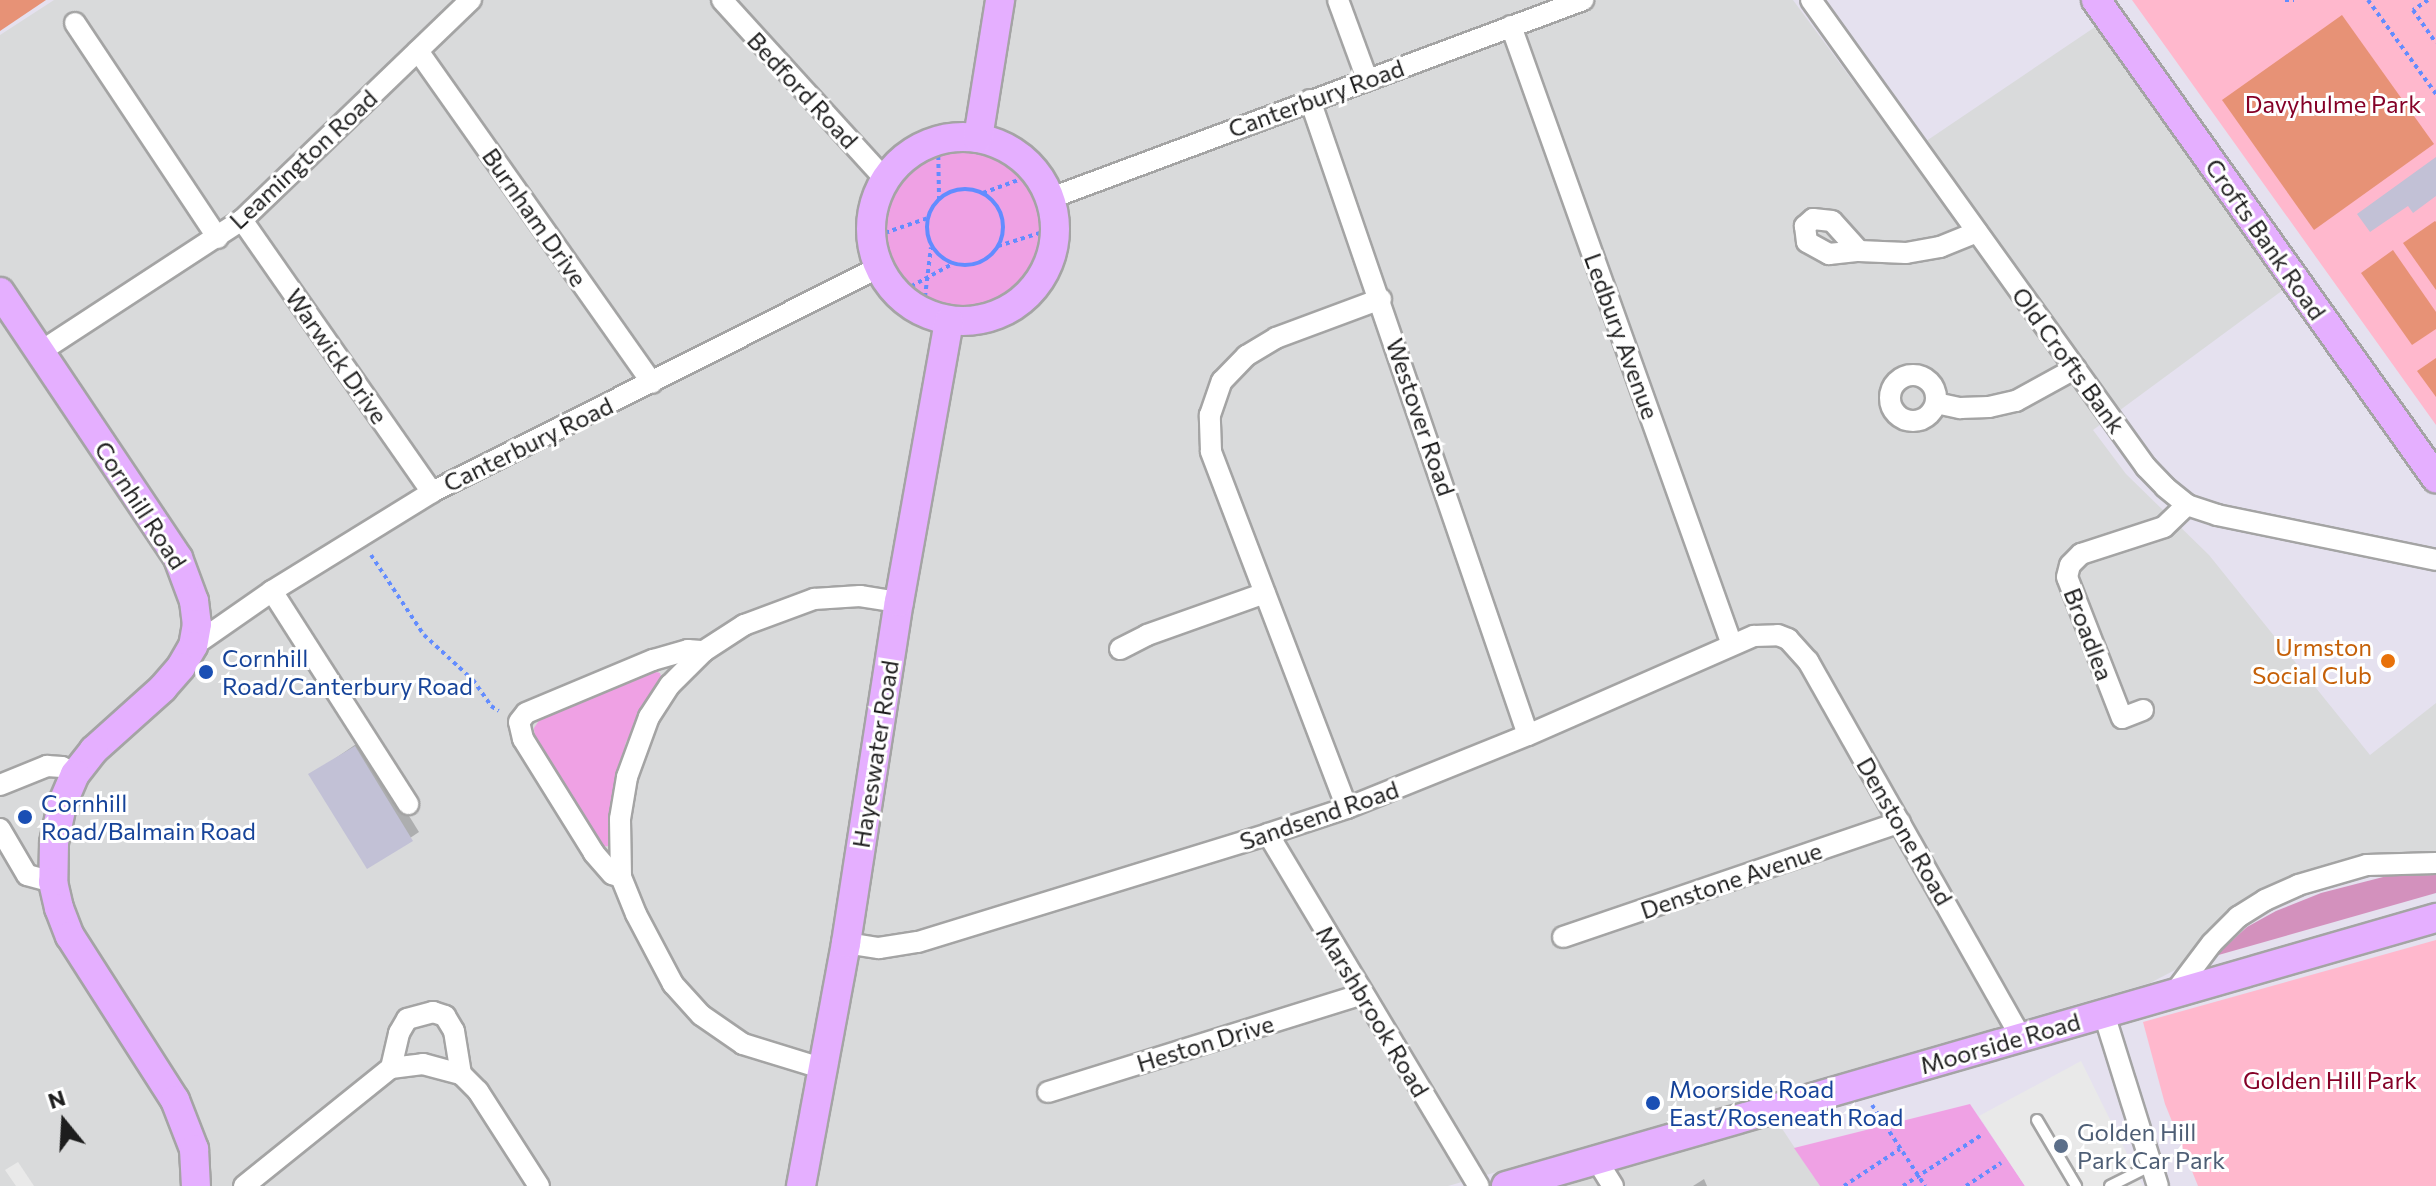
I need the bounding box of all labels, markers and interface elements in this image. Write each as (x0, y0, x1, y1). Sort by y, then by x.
street label: Bedford Road (742, 26, 864, 154)
street label: Canterbury Road (1224, 53, 1408, 143)
street label: Leamington Road (223, 83, 383, 235)
park label: Davyhulme Park (2245, 90, 2421, 118)
street label: Burnham Drive (477, 142, 593, 292)
street label: Crofts Bank Road (2200, 153, 2332, 325)
street label: Ledbury Avenue (1579, 249, 1665, 423)
street label: Old Crofts Bank (2006, 281, 2132, 439)
street label: Warwick Drive (280, 283, 394, 429)
street label: Westover Road (1381, 334, 1461, 500)
street label: Canterbury Road (439, 391, 617, 497)
street label: Cornhill Road (89, 436, 193, 574)
street label: Broadlea (2058, 584, 2120, 684)
place label: Urmston Social Club (2252, 633, 2372, 689)
place label: Cornhill Road/Canterbury Road (222, 644, 473, 700)
marker: Urmston Social Club (2379, 652, 2397, 670)
street label: Hayeswater Road (846, 658, 904, 850)
marker: Cornhill Road/Canterbury Road (197, 663, 215, 681)
street label: Denstone Road (1851, 752, 1959, 910)
street label: Sandsend Road (1236, 774, 1402, 856)
place label: Cornhill Road/Balmain Road (41, 789, 256, 845)
marker: Cornhill Road/Balmain Road (16, 808, 34, 826)
street label: Denstone Avenue (1637, 835, 1825, 925)
street label: Marshbrook Road (1310, 920, 1436, 1102)
street label: Moorside Road (1917, 1006, 2083, 1080)
street label: Heston Drive (1133, 1008, 1277, 1078)
park label: Golden Hill Park (2243, 1066, 2417, 1094)
place label: Moorside Road East/Roseneath Road (1669, 1075, 1903, 1131)
north arrow (24, 1082, 104, 1162)
text: N (44, 1083, 68, 1114)
marker: Moorside Road East/Roseneath Road (1644, 1094, 1662, 1112)
place label: Golden Hill Park Car Park (2077, 1118, 2225, 1174)
marker: Golden Hill Park Car Park (2052, 1137, 2070, 1155)

